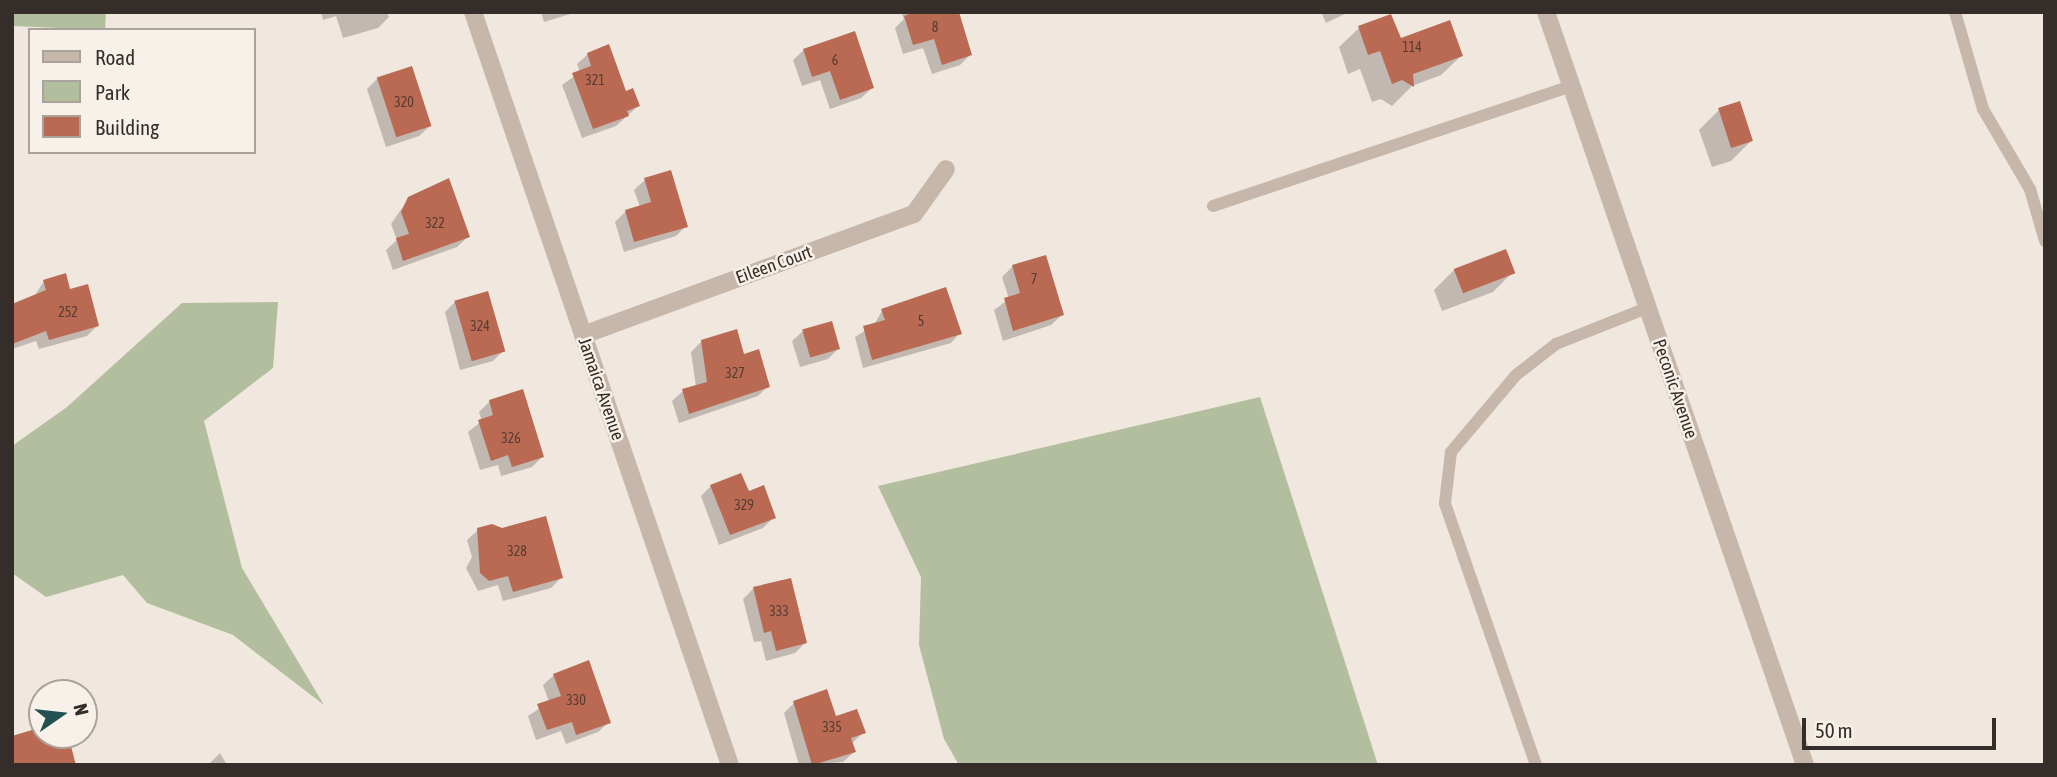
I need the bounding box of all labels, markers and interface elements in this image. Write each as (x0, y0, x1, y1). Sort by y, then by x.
house number: 8 (932, 19, 938, 35)
legend (28, 28, 256, 154)
house number: 114 (1402, 39, 1422, 55)
text: Road (95, 45, 135, 69)
house number: 6 (832, 52, 838, 68)
house number: 321 (585, 72, 605, 88)
text: Park (95, 80, 130, 104)
house number: 320 (394, 94, 414, 110)
text: Building (95, 115, 159, 139)
house number: 322 (425, 215, 445, 231)
street label: Eileen Court (733, 241, 815, 289)
house number: 7 (1031, 271, 1037, 287)
house number: 252 (58, 304, 78, 320)
house number: 5 (918, 313, 924, 329)
house number: 324 (470, 318, 490, 334)
street label: Jamaica Avenue (573, 335, 629, 443)
street label: Peconic Avenue (1648, 336, 1702, 442)
house number: 327 (725, 365, 745, 381)
house number: 326 (501, 430, 521, 446)
house number: 329 (734, 497, 754, 513)
house number: 328 (507, 543, 527, 559)
house number: 333 (769, 603, 789, 619)
north arrow (28, 679, 98, 749)
house number: 330 (566, 692, 586, 708)
text: N (69, 701, 93, 718)
scale bar (1805, 704, 1999, 748)
text: 50 m (1815, 718, 1853, 742)
house number: 335 (822, 719, 842, 735)

